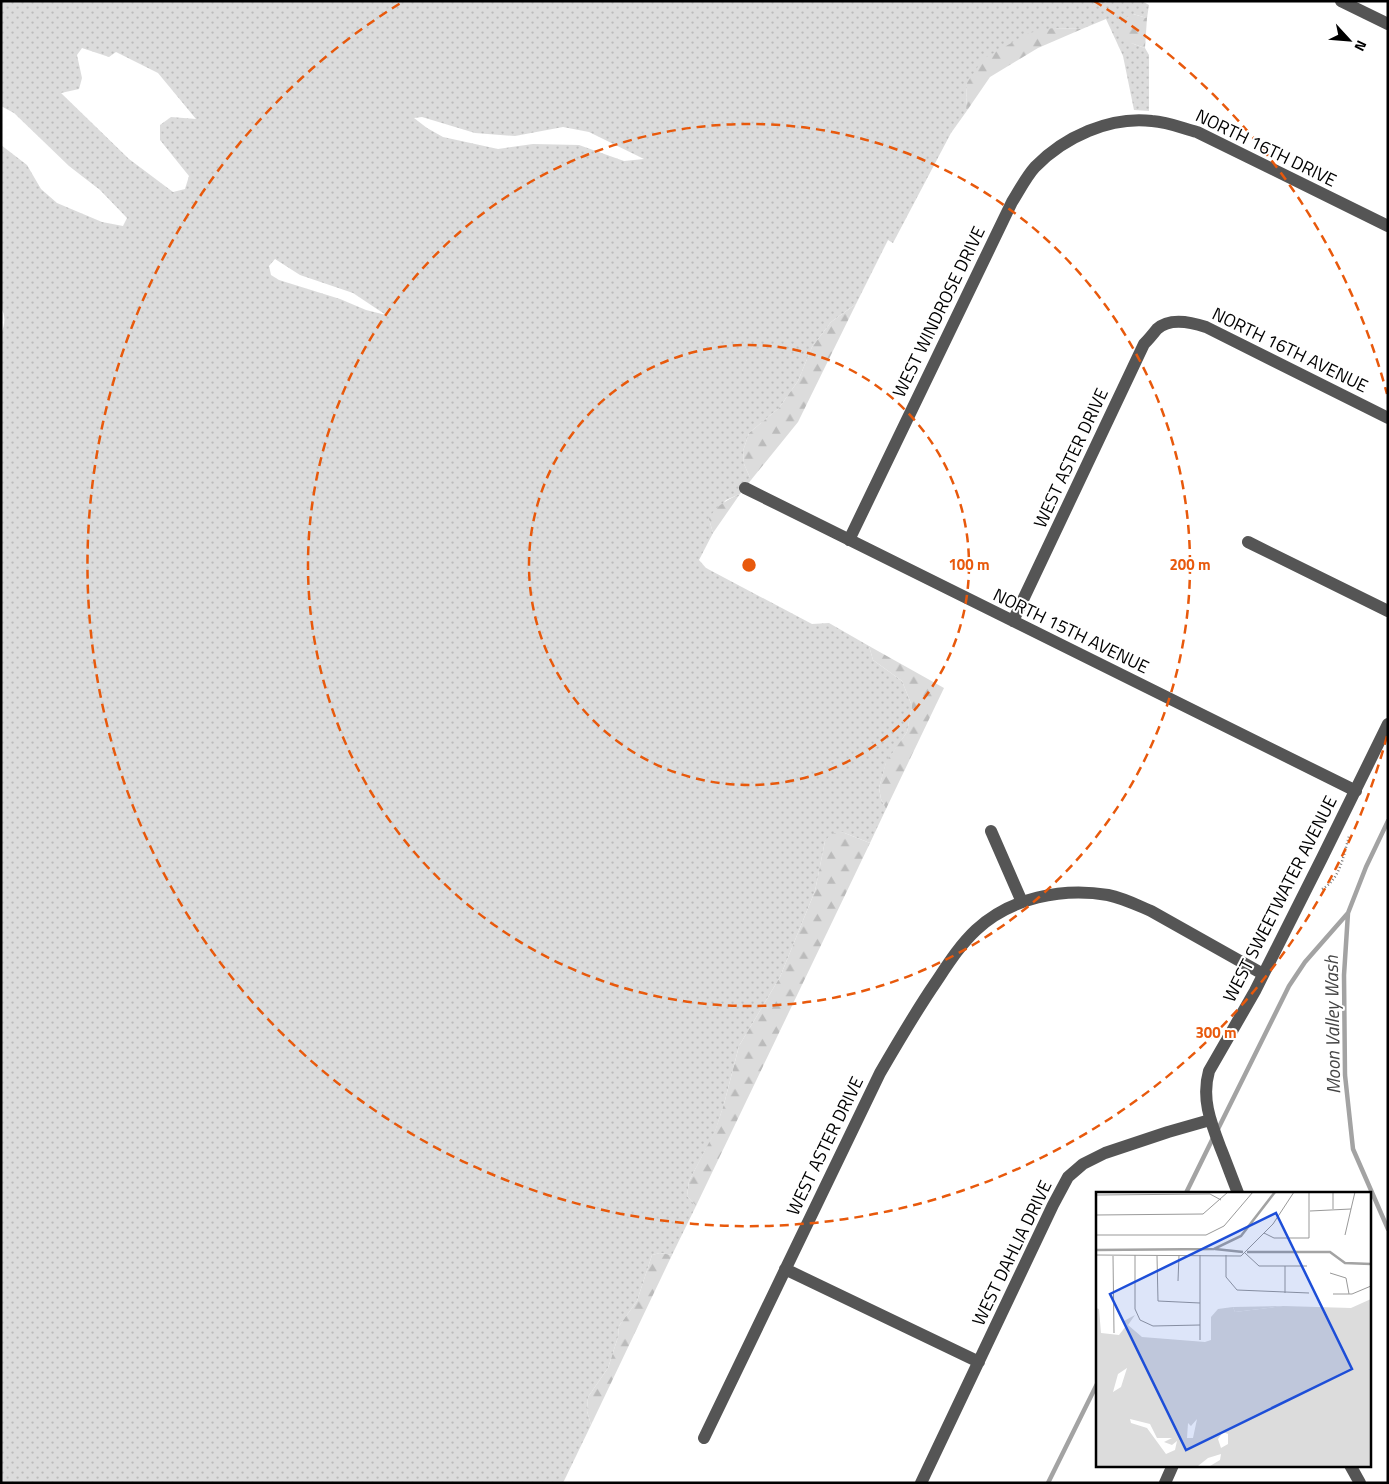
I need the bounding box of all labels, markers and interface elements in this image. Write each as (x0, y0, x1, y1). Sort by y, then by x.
north arrow (1324, 15, 1374, 65)
text: N (1350, 37, 1373, 55)
street label: NORTH 16TH DRIVE (1191, 102, 1341, 193)
street label: WEST WINDROSE DRIVE (885, 222, 992, 402)
street label: NORTH 16TH AVENUE (1208, 300, 1373, 399)
street label: WEST ASTER DRIVE (1026, 383, 1115, 532)
text: 100 m (948, 553, 990, 576)
text: 200 m (1169, 553, 1211, 576)
centre of rings (740, 556, 758, 574)
street label: NORTH 15TH AVENUE (989, 581, 1154, 680)
street label: WEST SWEETWATER AVENUE (1216, 791, 1343, 1007)
water label: Moon Valley Wash (1316, 955, 1347, 1095)
text: 300 m (1195, 1021, 1237, 1044)
street label: WEST ASTER DRIVE (779, 1072, 870, 1220)
street label: WEST DAHLIA DRIVE (965, 1176, 1058, 1330)
inset map (1096, 1192, 1372, 1466)

